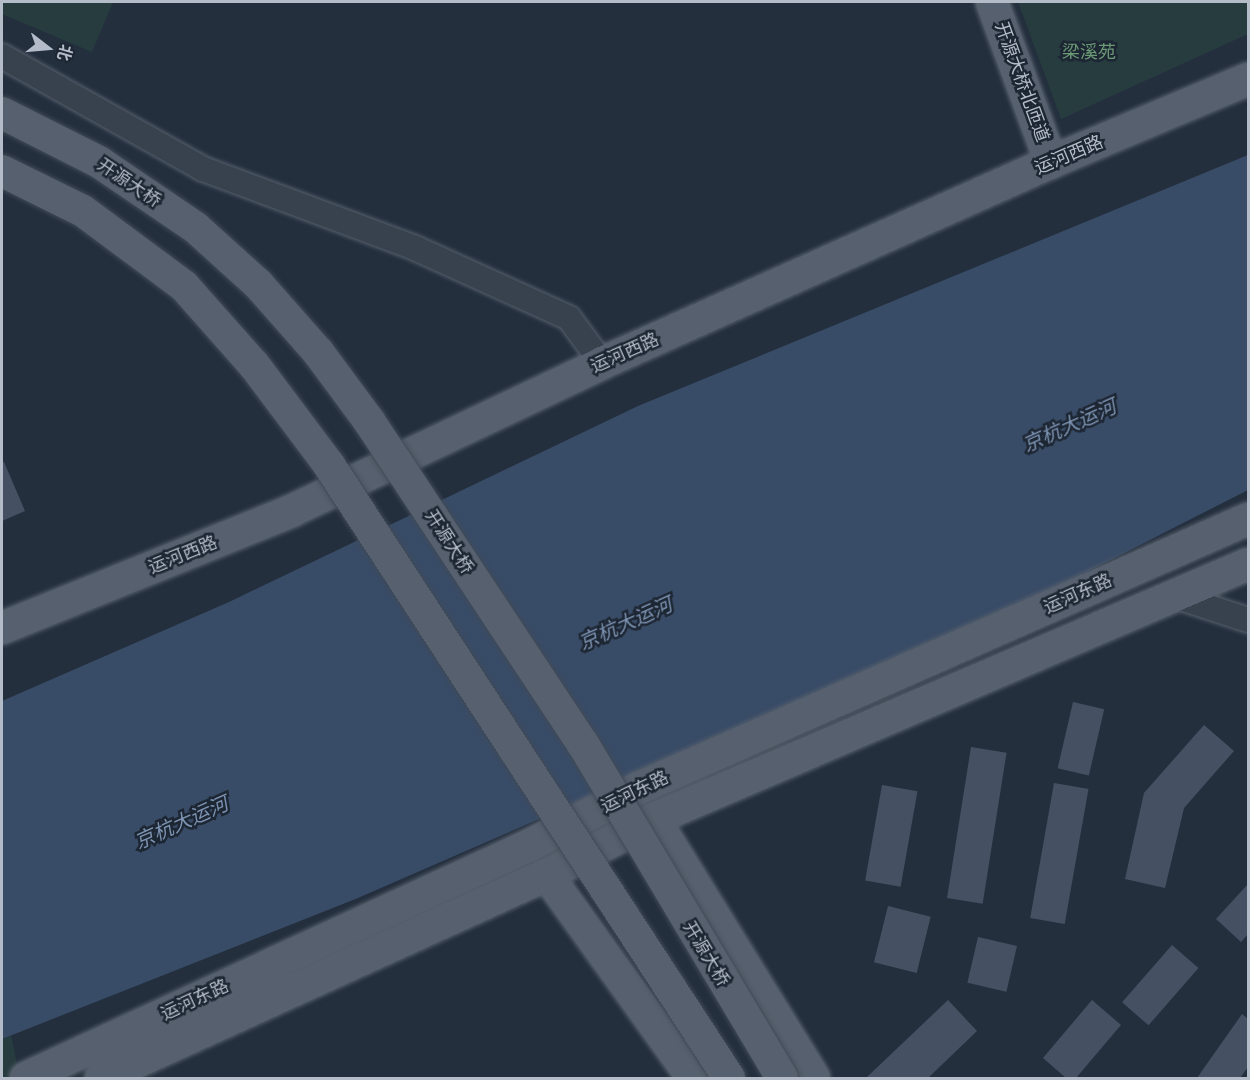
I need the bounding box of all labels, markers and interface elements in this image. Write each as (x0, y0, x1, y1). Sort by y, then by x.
north arrow (18, 18, 78, 78)
street label: 开源大桥北匝道 (990, 19, 1054, 145)
park label: 梁溪苑 (1062, 41, 1116, 63)
text: 北 (54, 43, 76, 63)
street label: 运河西路 (1032, 131, 1106, 179)
street label: 开源大桥 (93, 154, 165, 212)
street label: 运河西路 (588, 328, 662, 378)
water label: 京杭大运河 (1018, 394, 1120, 456)
street label: 开源大桥 (420, 506, 478, 578)
street label: 运河西路 (146, 532, 220, 578)
street label: 运河东路 (1041, 569, 1115, 619)
water label: 京杭大运河 (574, 592, 676, 654)
street label: 运河东路 (598, 767, 672, 817)
water label: 京杭大运河 (130, 791, 232, 853)
street label: 开源大桥 (678, 918, 734, 990)
street label: 运河东路 (158, 975, 232, 1025)

